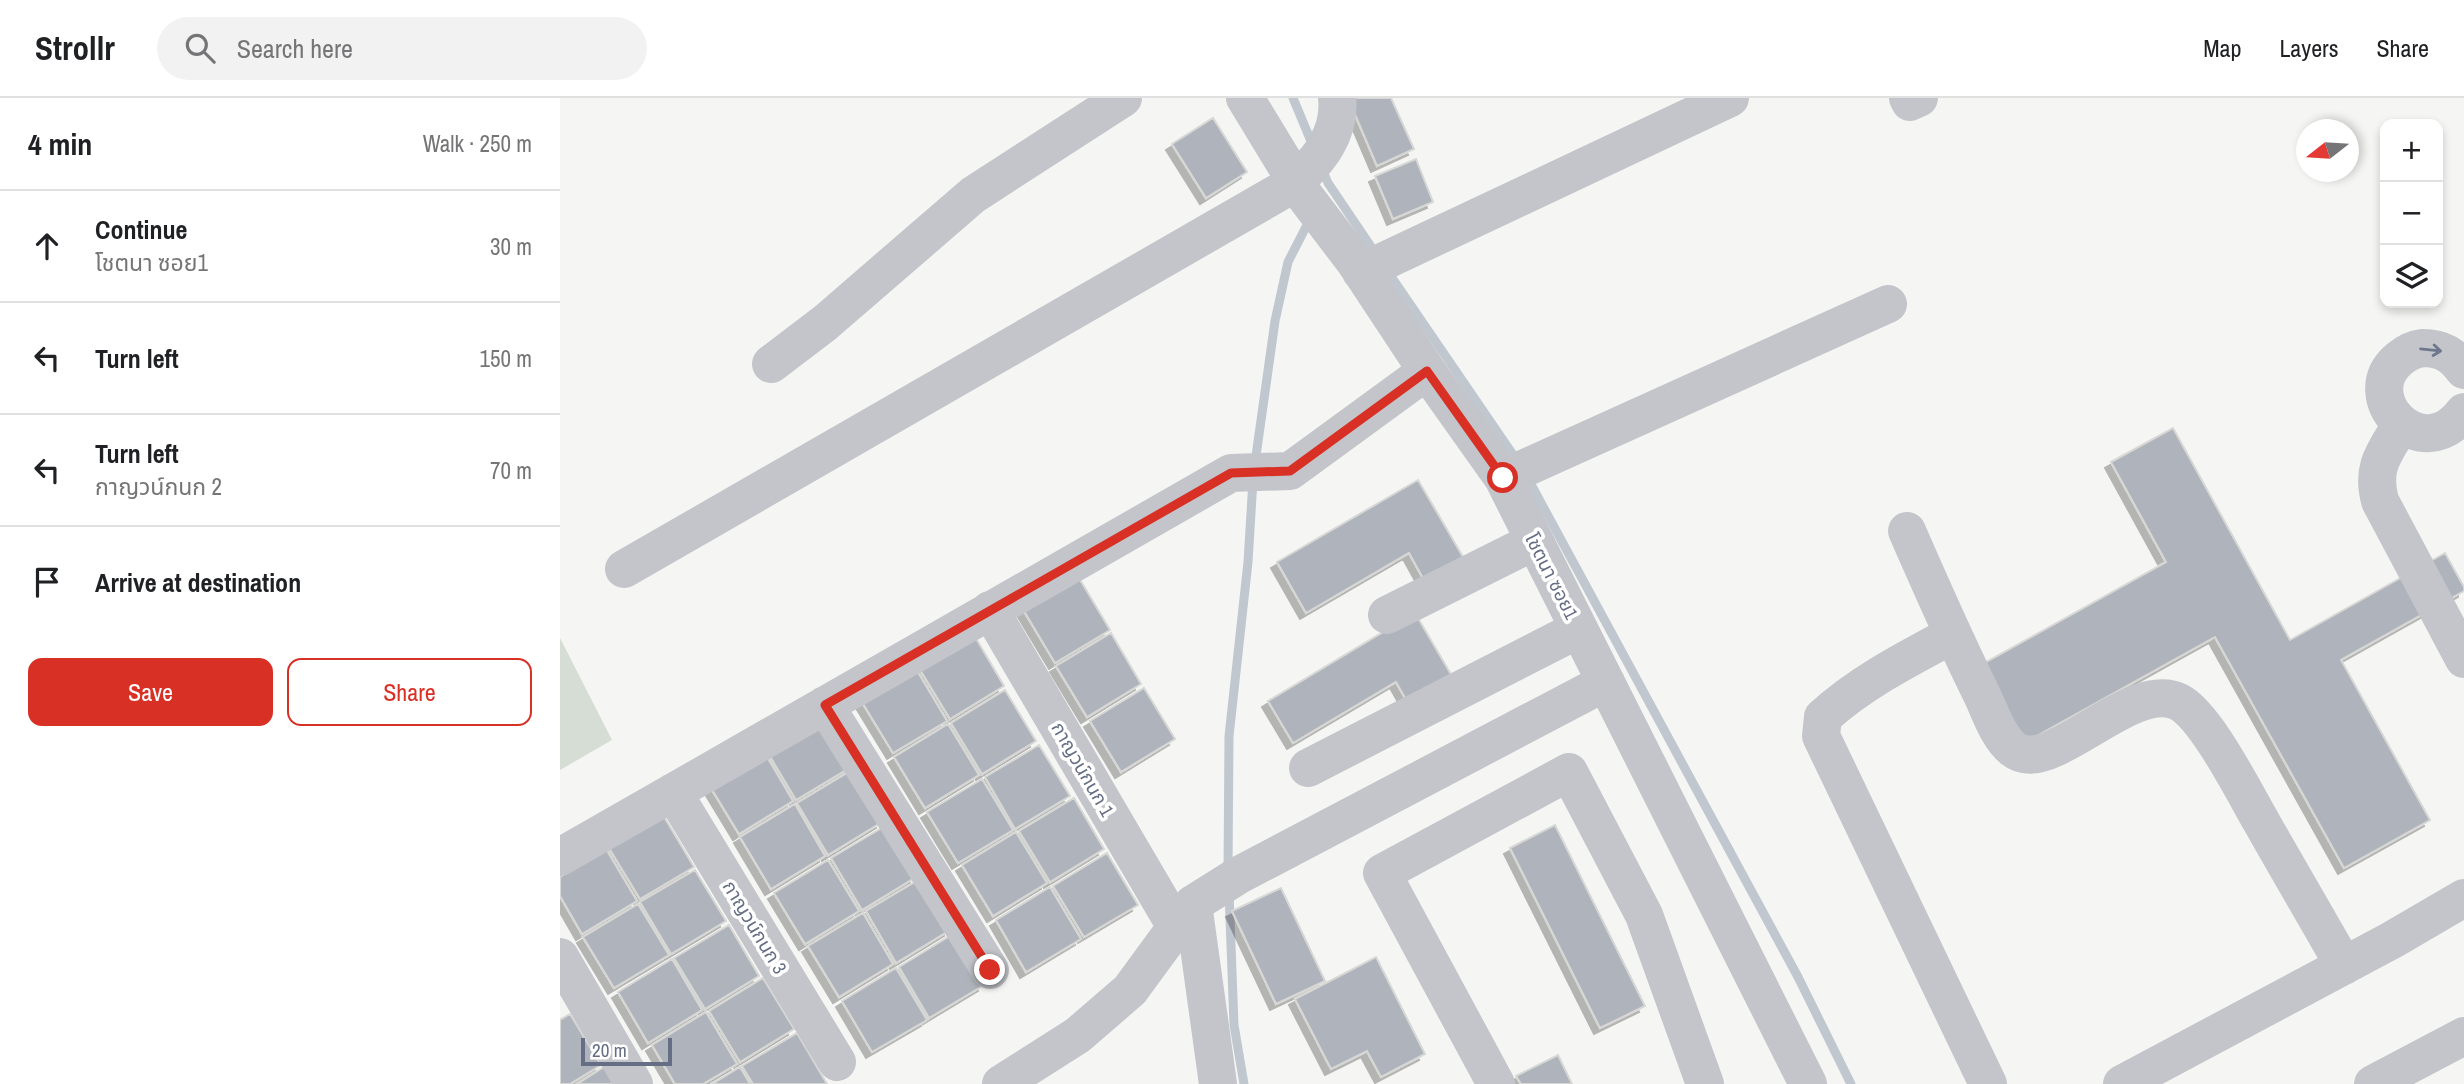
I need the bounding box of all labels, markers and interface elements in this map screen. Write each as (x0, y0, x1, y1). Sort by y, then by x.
search box (157, 17, 647, 80)
text: Strollr (35, 26, 115, 70)
icon: search (181, 29, 219, 67)
text: Search here (237, 31, 353, 66)
text: Map (2203, 32, 2241, 64)
text: Layers (2279, 32, 2338, 64)
text: Share (2376, 32, 2429, 64)
north arrow (2296, 119, 2359, 182)
map controls (2380, 119, 2443, 308)
button: + (2380, 119, 2443, 182)
text: 4 min (28, 124, 92, 164)
text: Walk · 250 m (423, 128, 532, 159)
button: − (2380, 182, 2443, 245)
text: Continue (95, 212, 187, 247)
icon: ahead (28, 227, 66, 265)
text: 30 m (490, 231, 532, 262)
button: layers (2380, 245, 2443, 308)
text: โชตนา ซอย1 (95, 247, 208, 278)
icon: left (28, 339, 66, 377)
text: Turn left (95, 341, 179, 376)
text: 150 m (480, 343, 532, 374)
one-way arrow (2419, 344, 2442, 357)
text: Turn left (95, 436, 179, 471)
icon: left (28, 451, 66, 489)
text: 70 m (490, 455, 532, 486)
route start (1487, 462, 1518, 493)
text: กาญวน์กนก 2 (95, 471, 222, 502)
street label: โชตนา ซอย1 (1519, 529, 1585, 624)
icon: arrive (28, 563, 66, 601)
text: Arrive at destination (95, 565, 301, 600)
button: Save (28, 658, 273, 726)
button: Share (287, 658, 532, 726)
street label: กาญวน์กนก 1 (1046, 717, 1121, 821)
street label: กาญวน์กนก 3 (717, 875, 793, 979)
route end (974, 954, 1005, 985)
scale bar (581, 1035, 672, 1067)
text: 20 m (592, 1037, 627, 1063)

